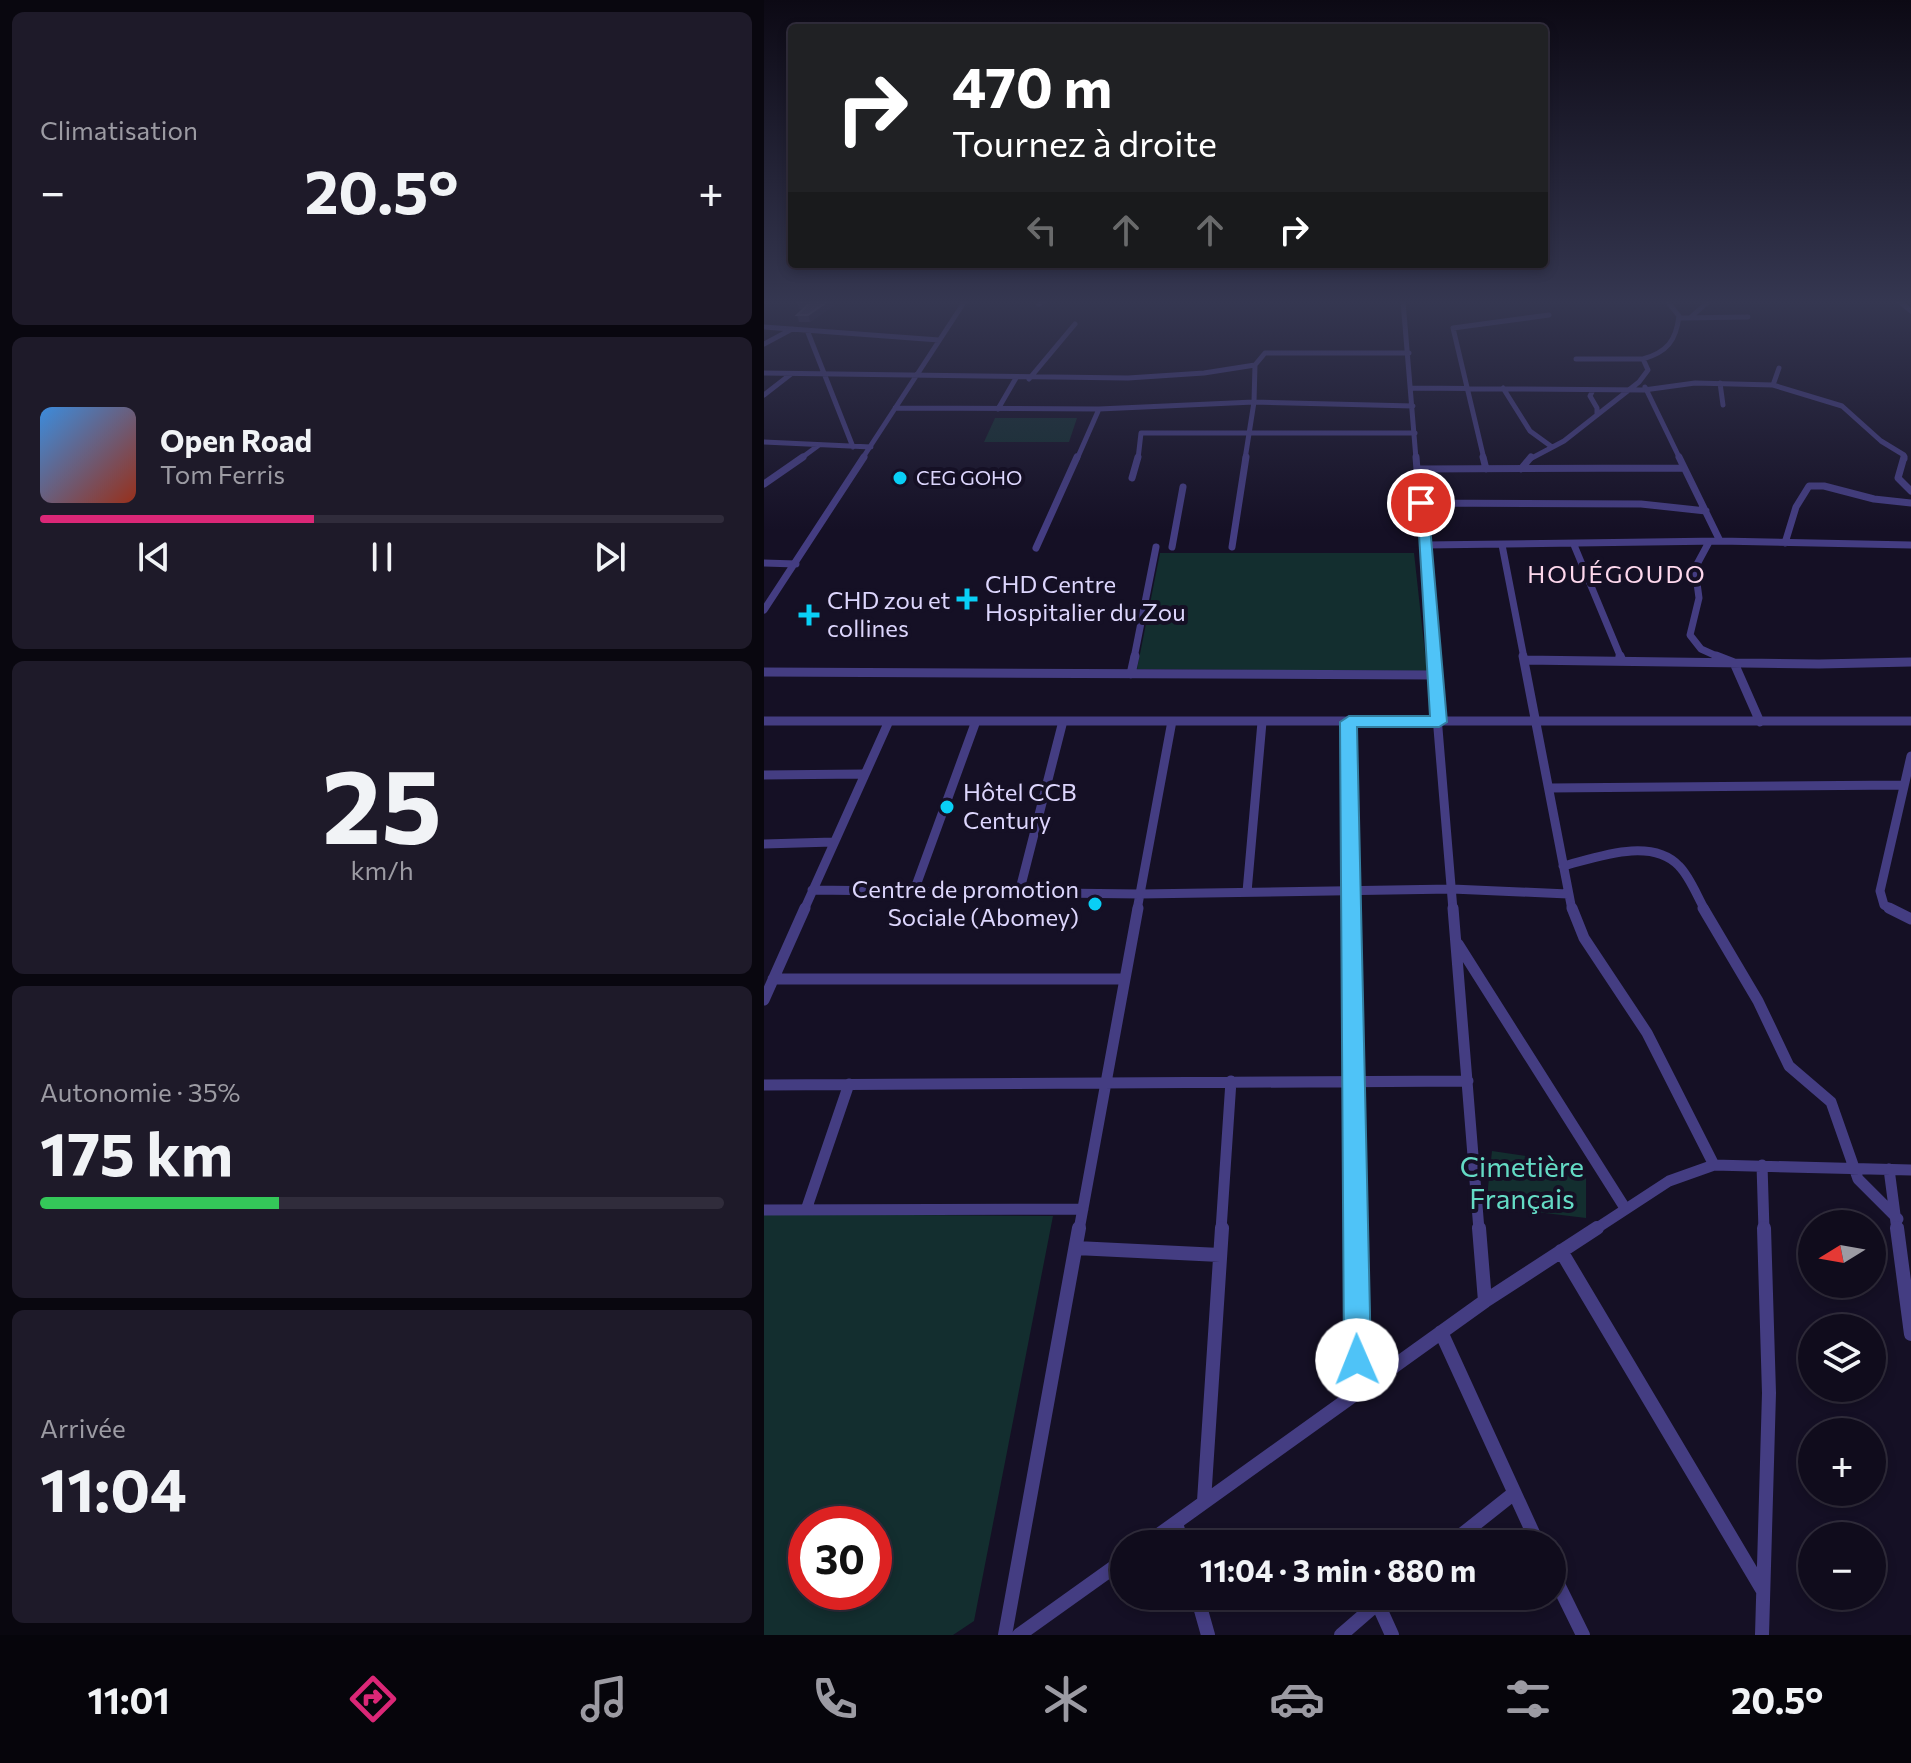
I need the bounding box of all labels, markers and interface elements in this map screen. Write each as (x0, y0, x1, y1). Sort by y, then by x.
text: 470 m (952, 51, 1112, 120)
icon: right (820, 56, 924, 160)
text: Climatisation (40, 114, 198, 145)
text: Tournez à droite (952, 120, 1217, 164)
text: 20.5° (305, 153, 459, 226)
text: − (40, 163, 65, 217)
text: + (698, 163, 724, 217)
icon: left (1020, 208, 1064, 252)
icon: ahead (1104, 208, 1148, 252)
icon: ahead (1188, 208, 1232, 252)
icon: right (1272, 208, 1316, 252)
text: Open Road (160, 421, 312, 458)
text: Tom Ferris (160, 458, 285, 489)
place label: CEG GOHO (916, 465, 1022, 489)
marker: CEG GOHO (891, 469, 909, 487)
pin (1387, 469, 1455, 537)
icon: arrive (1399, 481, 1443, 525)
icon: previous (132, 535, 176, 579)
icon: pause (360, 535, 404, 579)
icon: next (588, 535, 632, 579)
district label: HOUÉGOUDO (1527, 559, 1707, 588)
place label: CHD Centre Hospitalier du Zou (985, 569, 1186, 626)
place label: CHD zou et collines (827, 585, 950, 642)
marker: CHD Centre Hospitalier du Zou (956, 588, 978, 610)
marker: CHD zou et collines (798, 604, 820, 626)
text: 25 (322, 738, 442, 865)
place label: Hôtel CCB Century (963, 777, 1077, 834)
marker: Hôtel CCB Century (938, 798, 956, 816)
text: km/h (350, 854, 414, 885)
place label: Centre de promotion Sociale (Abomey) (852, 874, 1079, 931)
marker: Centre de promotion Sociale (Abomey) (1086, 895, 1104, 913)
text: Autonomie · 35% (40, 1076, 240, 1107)
text: 175 km (40, 1115, 233, 1188)
park label: Cimetière Français (1460, 1149, 1584, 1215)
north arrow (1798, 1210, 1886, 1298)
map controls (1798, 1210, 1886, 1610)
button: layers (1798, 1314, 1886, 1402)
position arrow (1315, 1318, 1399, 1402)
text: Arrivée (40, 1412, 126, 1443)
button: + (1798, 1418, 1886, 1506)
text: 11:04 (40, 1451, 187, 1524)
speed limit sign: 30 (788, 1506, 892, 1610)
button: − (1798, 1522, 1886, 1610)
text: 11:04 · 3 min · 880 m (1200, 1551, 1476, 1588)
icon: directions (345, 1671, 401, 1727)
icon: music (576, 1671, 632, 1727)
icon: phone (807, 1671, 863, 1727)
icon: climate (1038, 1671, 1094, 1727)
icon: car (1269, 1671, 1325, 1727)
icon: filters (1500, 1671, 1556, 1727)
text: 11:01 (88, 1677, 170, 1721)
text: 20.5° (1731, 1677, 1823, 1721)

